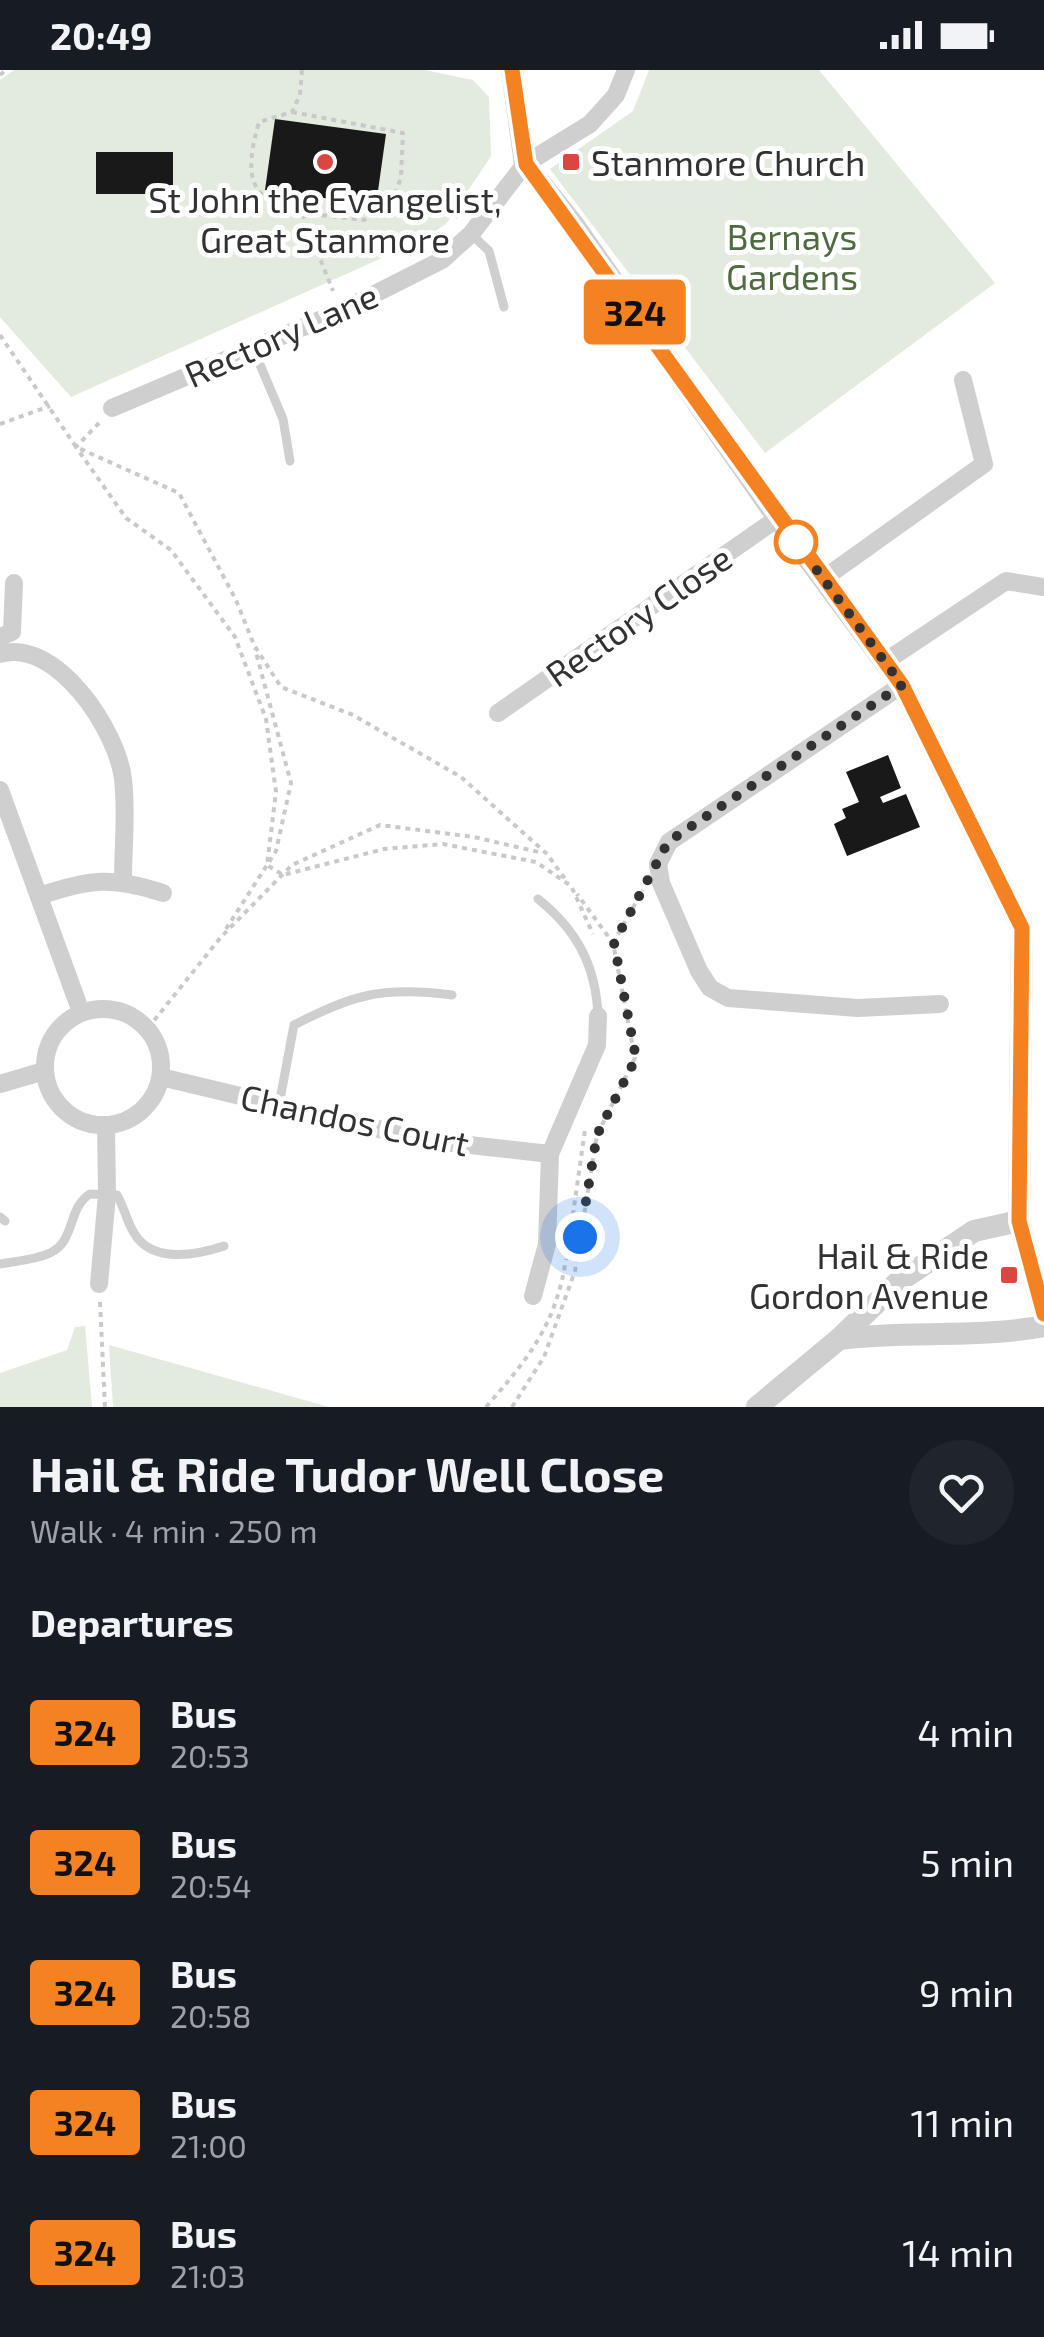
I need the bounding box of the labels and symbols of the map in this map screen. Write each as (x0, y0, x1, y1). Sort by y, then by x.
place label: Stanmore Church (591, 141, 865, 183)
marker: St John the Evangelist, Great Stanmore (314, 151, 336, 173)
marker: Stanmore Church (560, 151, 582, 173)
place label: St John the Evangelist, Great Stanmore (148, 178, 502, 260)
park label: Bernays Gardens (726, 215, 858, 297)
street label: Rectory Lane (178, 273, 384, 395)
line badge: 324 (578, 280, 692, 344)
unlabelled marker (775, 521, 817, 563)
street label: Rectory Close (537, 536, 739, 694)
street label: Chandos Court (237, 1074, 473, 1164)
your location (555, 1212, 605, 1262)
place label: Hail & Ride Gordon Avenue (749, 1234, 989, 1316)
marker: Hail & Ride Gordon Avenue (998, 1264, 1020, 1286)

